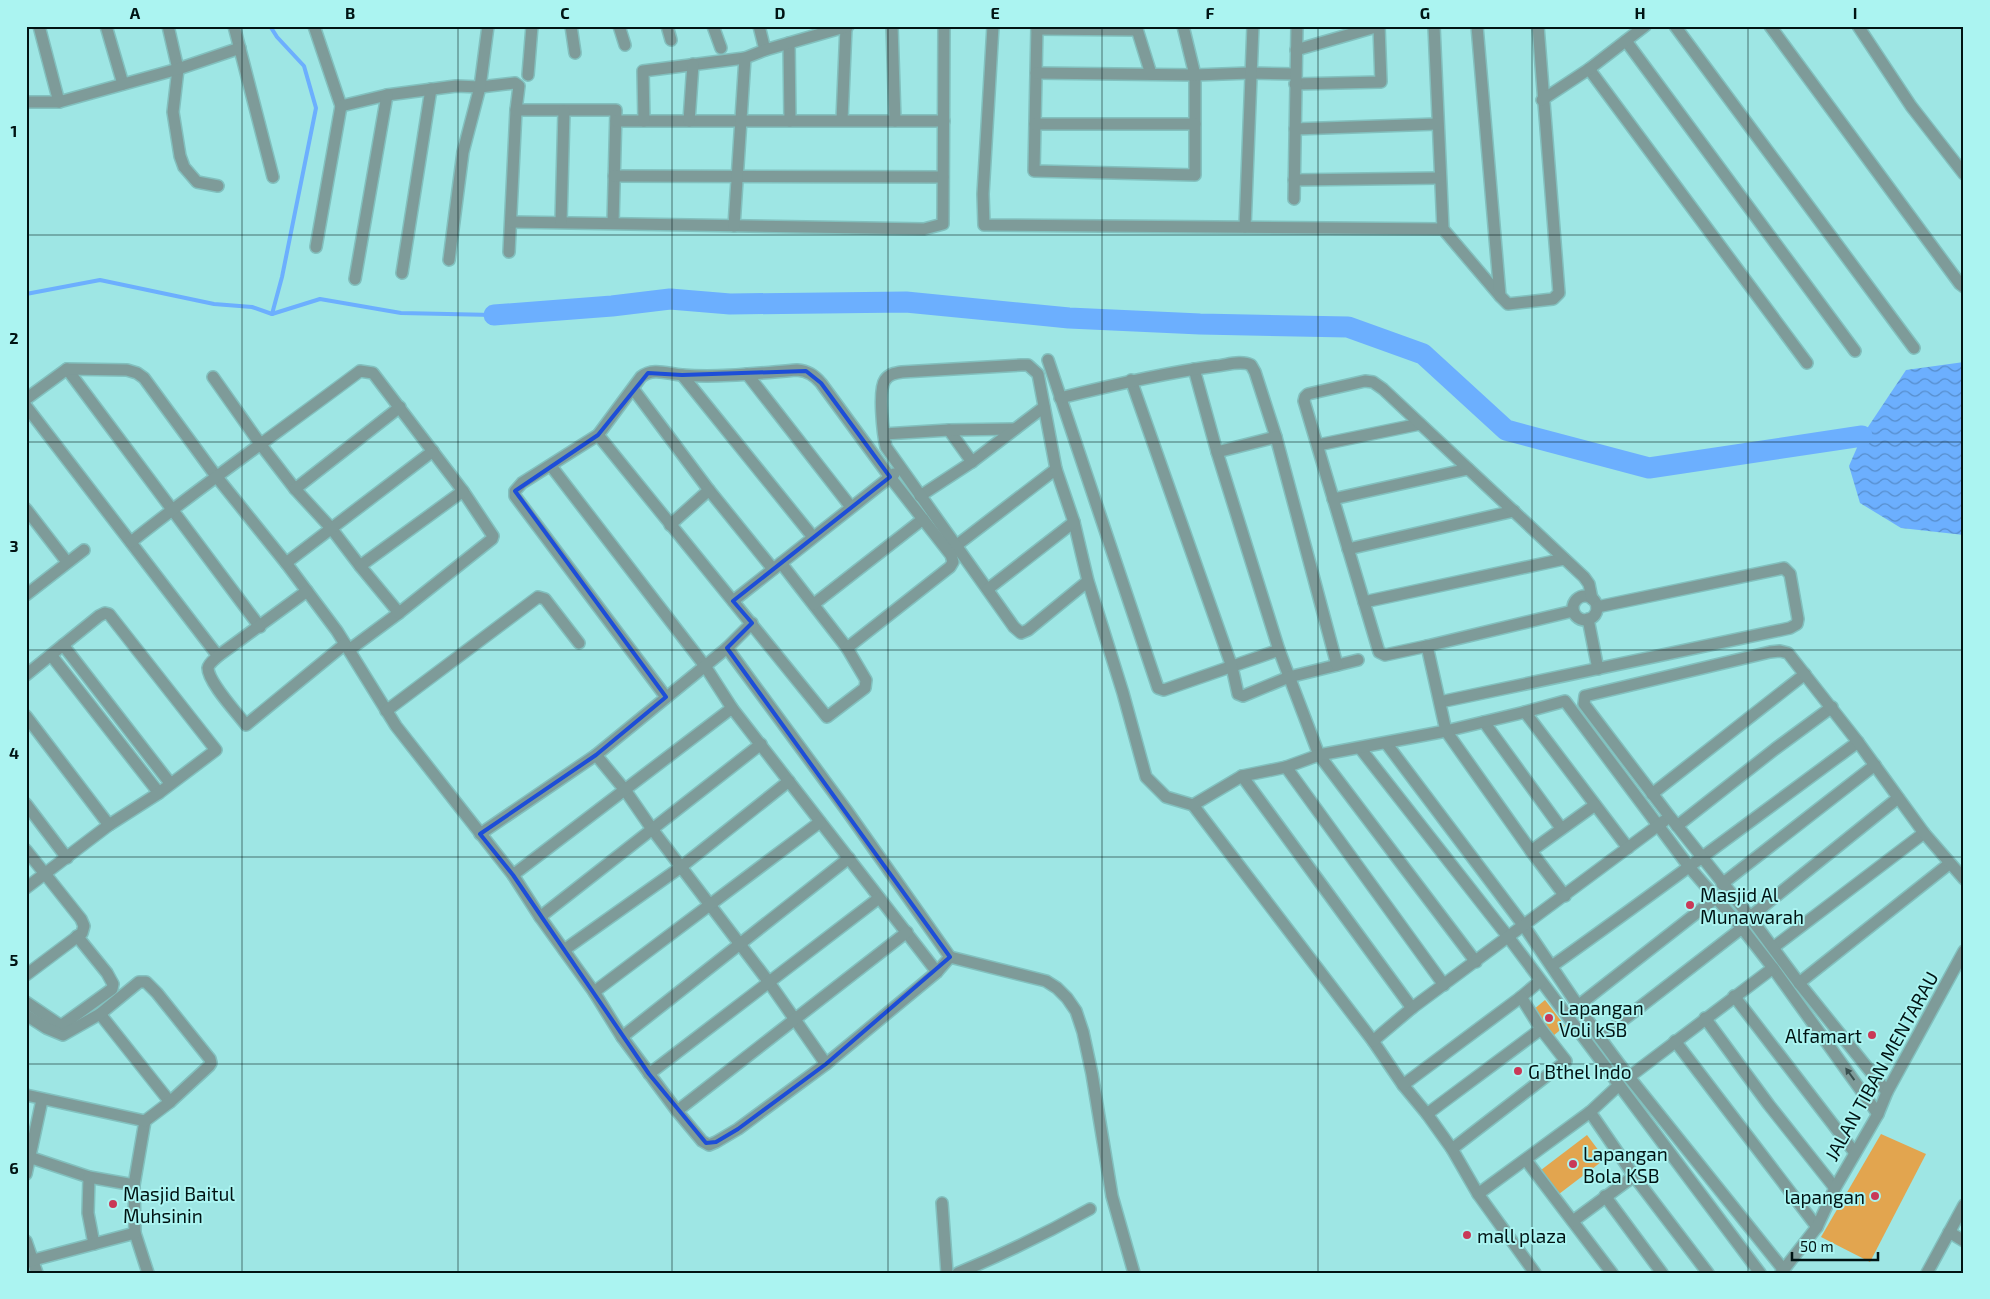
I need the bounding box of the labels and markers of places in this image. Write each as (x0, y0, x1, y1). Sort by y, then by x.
place label: Masjid Al Munawarah (1700, 883, 1804, 928)
marker: Masjid Al Munawarah (1684, 899, 1696, 911)
place label: Lapangan Voli kSB (1559, 996, 1644, 1041)
marker: Lapangan Voli kSB (1543, 1012, 1555, 1024)
place label: Alfamart (1785, 1024, 1862, 1047)
marker: Alfamart (1866, 1029, 1878, 1041)
place label: G Bthel Indo (1528, 1060, 1632, 1083)
marker: G Bthel Indo (1512, 1065, 1524, 1077)
place label: Lapangan Bola KSB (1583, 1142, 1668, 1187)
marker: Lapangan Bola KSB (1567, 1158, 1579, 1170)
place label: Masjid Baitul Muhsinin (123, 1182, 235, 1227)
place label: lapangan (1784, 1185, 1865, 1208)
marker: lapangan (1869, 1190, 1881, 1202)
marker: Masjid Baitul Muhsinin (107, 1198, 119, 1210)
place label: mall plaza (1477, 1224, 1566, 1247)
marker: mall plaza (1461, 1229, 1473, 1241)

